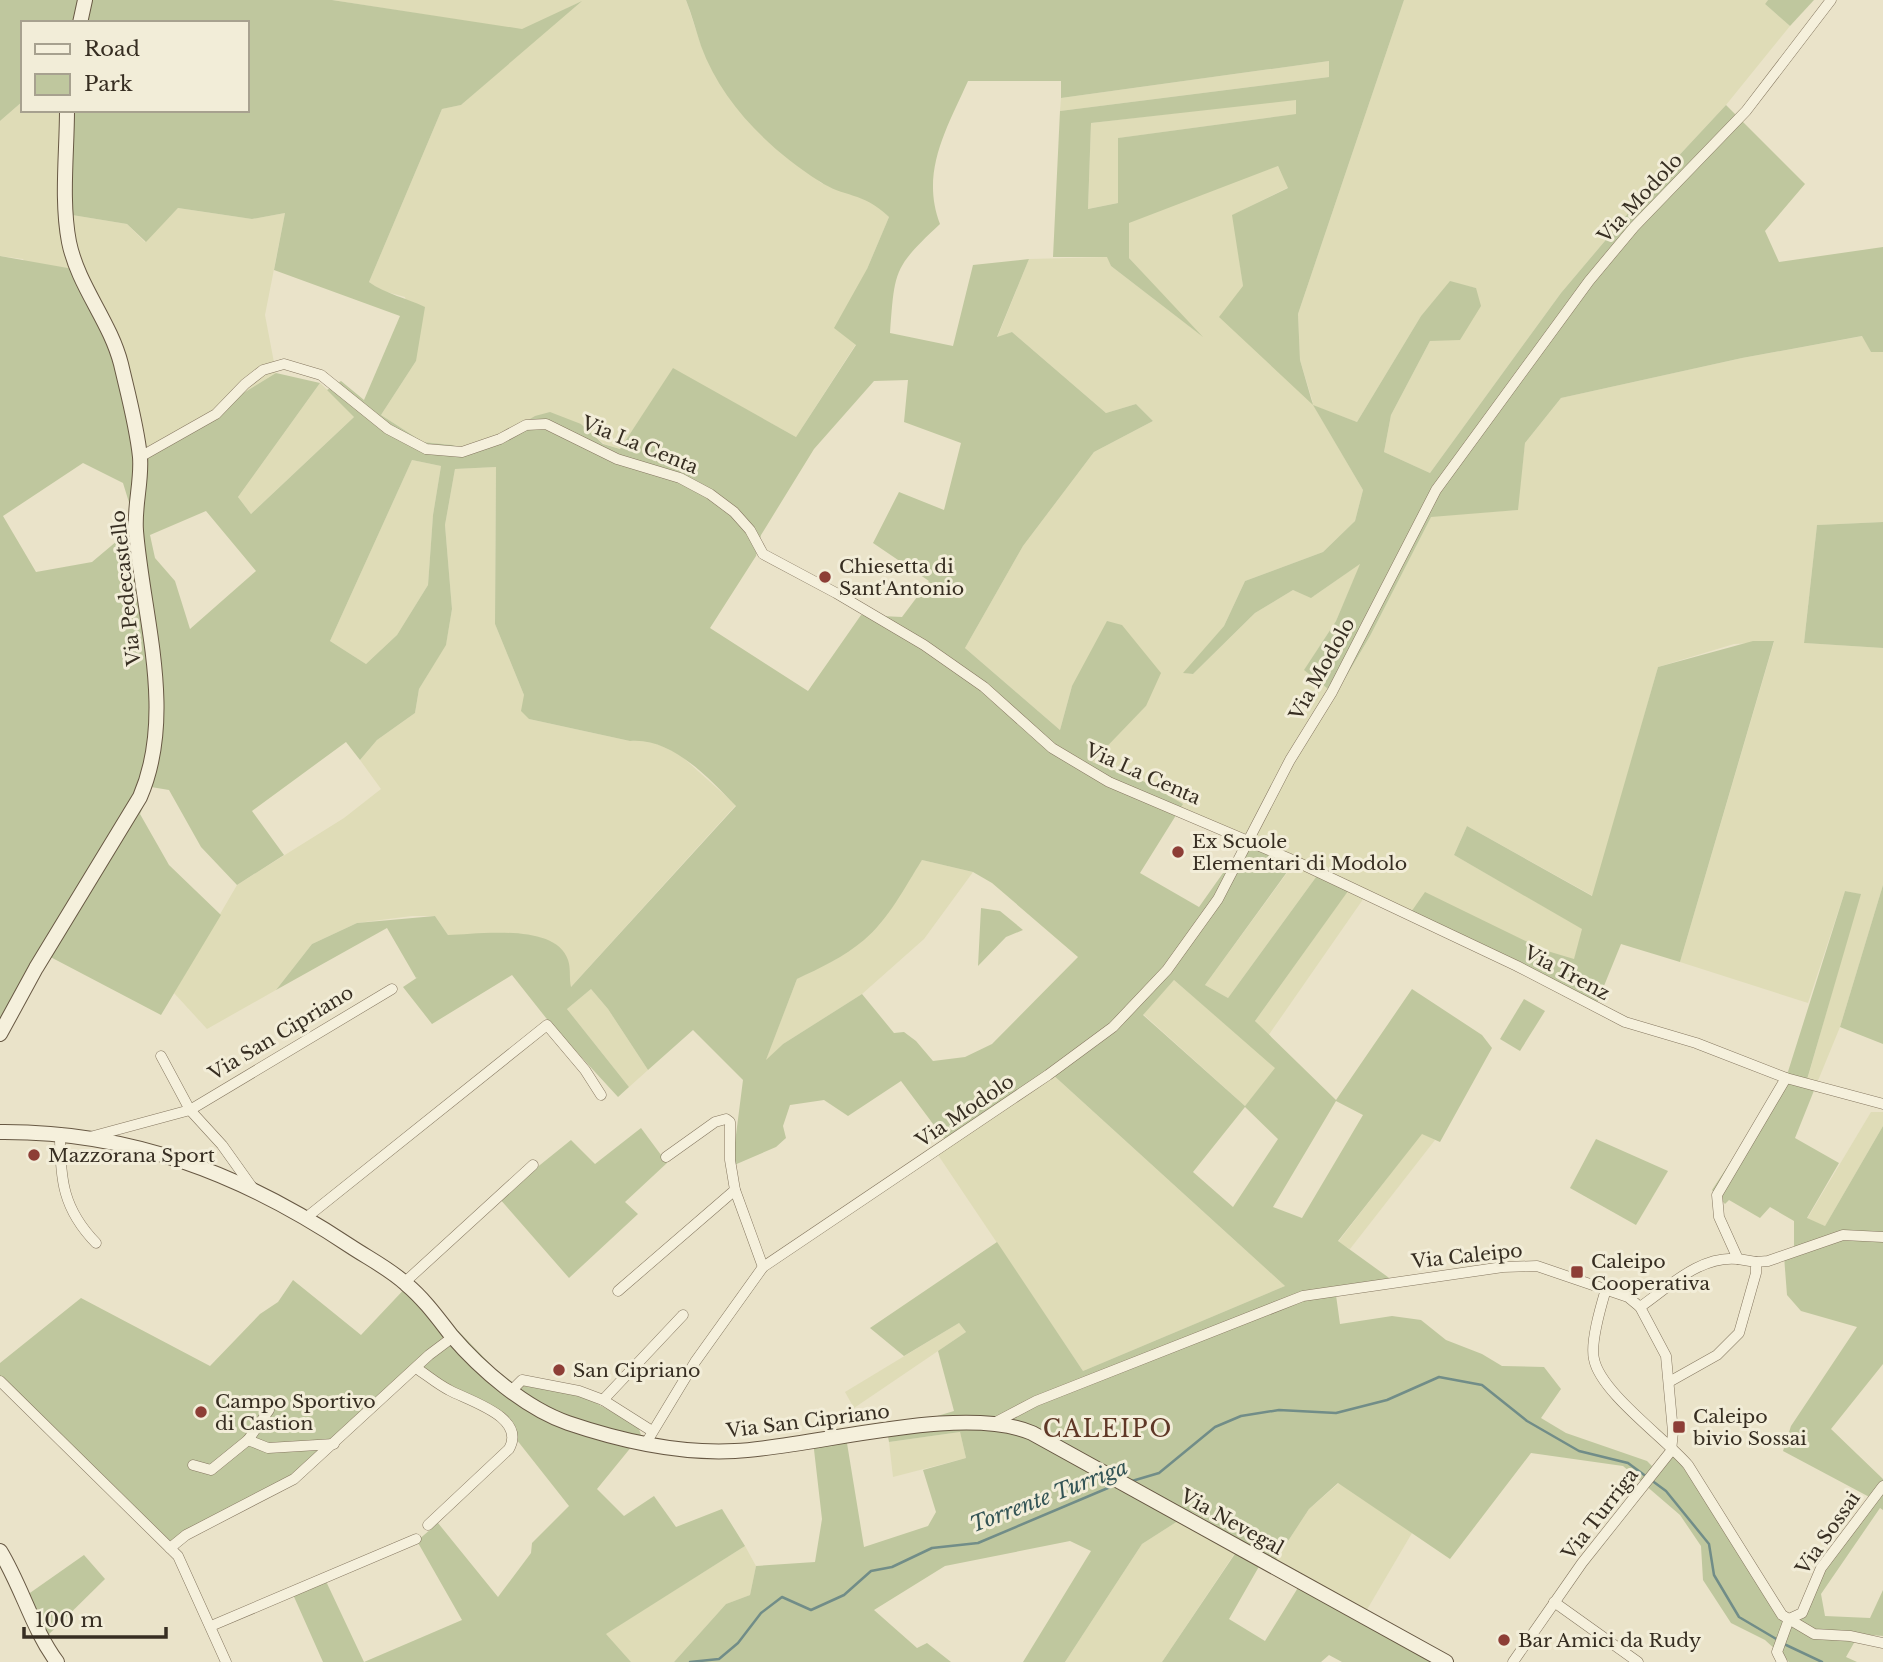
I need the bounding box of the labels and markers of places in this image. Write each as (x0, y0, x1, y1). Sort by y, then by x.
place label: Chiesetta di Sant'Antonio (839, 555, 964, 600)
marker: Chiesetta di Sant'Antonio (817, 569, 833, 585)
place label: Ex Scuole Elementari di Modolo (1192, 830, 1407, 875)
marker: Ex Scuole Elementari di Modolo (1170, 844, 1186, 860)
place label: Mazzorana Sport (48, 1144, 216, 1167)
marker: Mazzorana Sport (26, 1147, 42, 1163)
place label: Caleipo Cooperativa (1591, 1250, 1710, 1295)
marker: Caleipo Cooperativa (1569, 1264, 1585, 1280)
place label: San Cipriano (573, 1359, 701, 1382)
marker: San Cipriano (551, 1362, 567, 1378)
place label: Campo Sportivo di Castion (215, 1390, 376, 1435)
marker: Campo Sportivo di Castion (193, 1404, 209, 1420)
place label: Caleipo bivio Sossai (1692, 1405, 1807, 1450)
marker: Caleipo bivio Sossai (1671, 1419, 1687, 1435)
place label: Bar Amici da Rudy (1518, 1629, 1701, 1652)
marker: Bar Amici da Rudy (1496, 1632, 1512, 1648)

